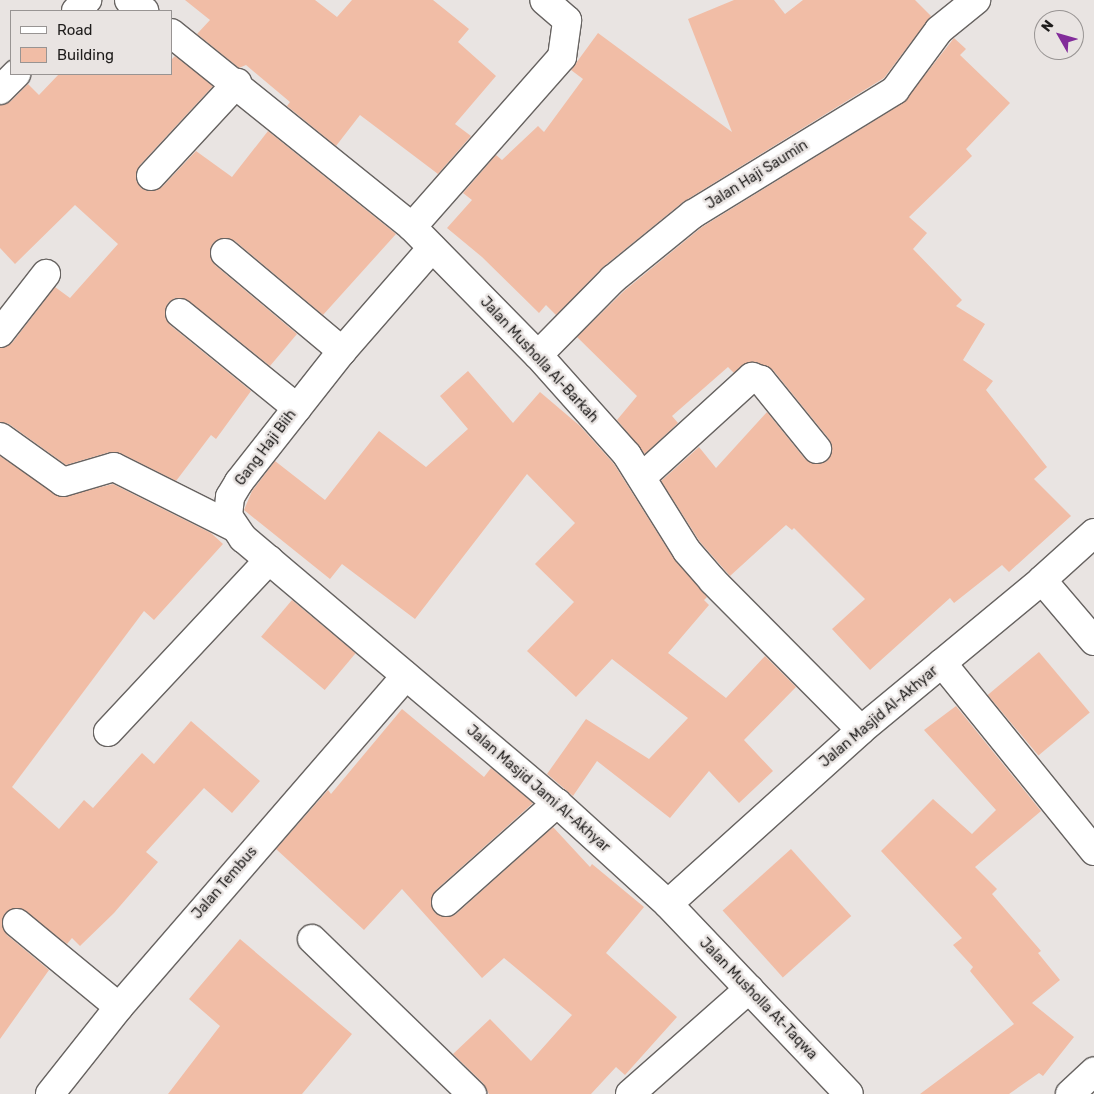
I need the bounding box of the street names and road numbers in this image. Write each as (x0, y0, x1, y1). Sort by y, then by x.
street label: Jalan Haji Saumin (703, 137, 811, 213)
street label: Jalan Musholla Al-Barkah (476, 294, 602, 426)
street label: Gang Haji Biih (232, 407, 300, 489)
street label: Jalan Masjid Al-Akhyar (817, 663, 941, 771)
street label: Jalan Masjid Jami Al-Akhyar (463, 722, 613, 856)
street label: Jalan Tembus (189, 843, 261, 923)
street label: Jalan Musholla At-Taqwa (695, 935, 821, 1063)

